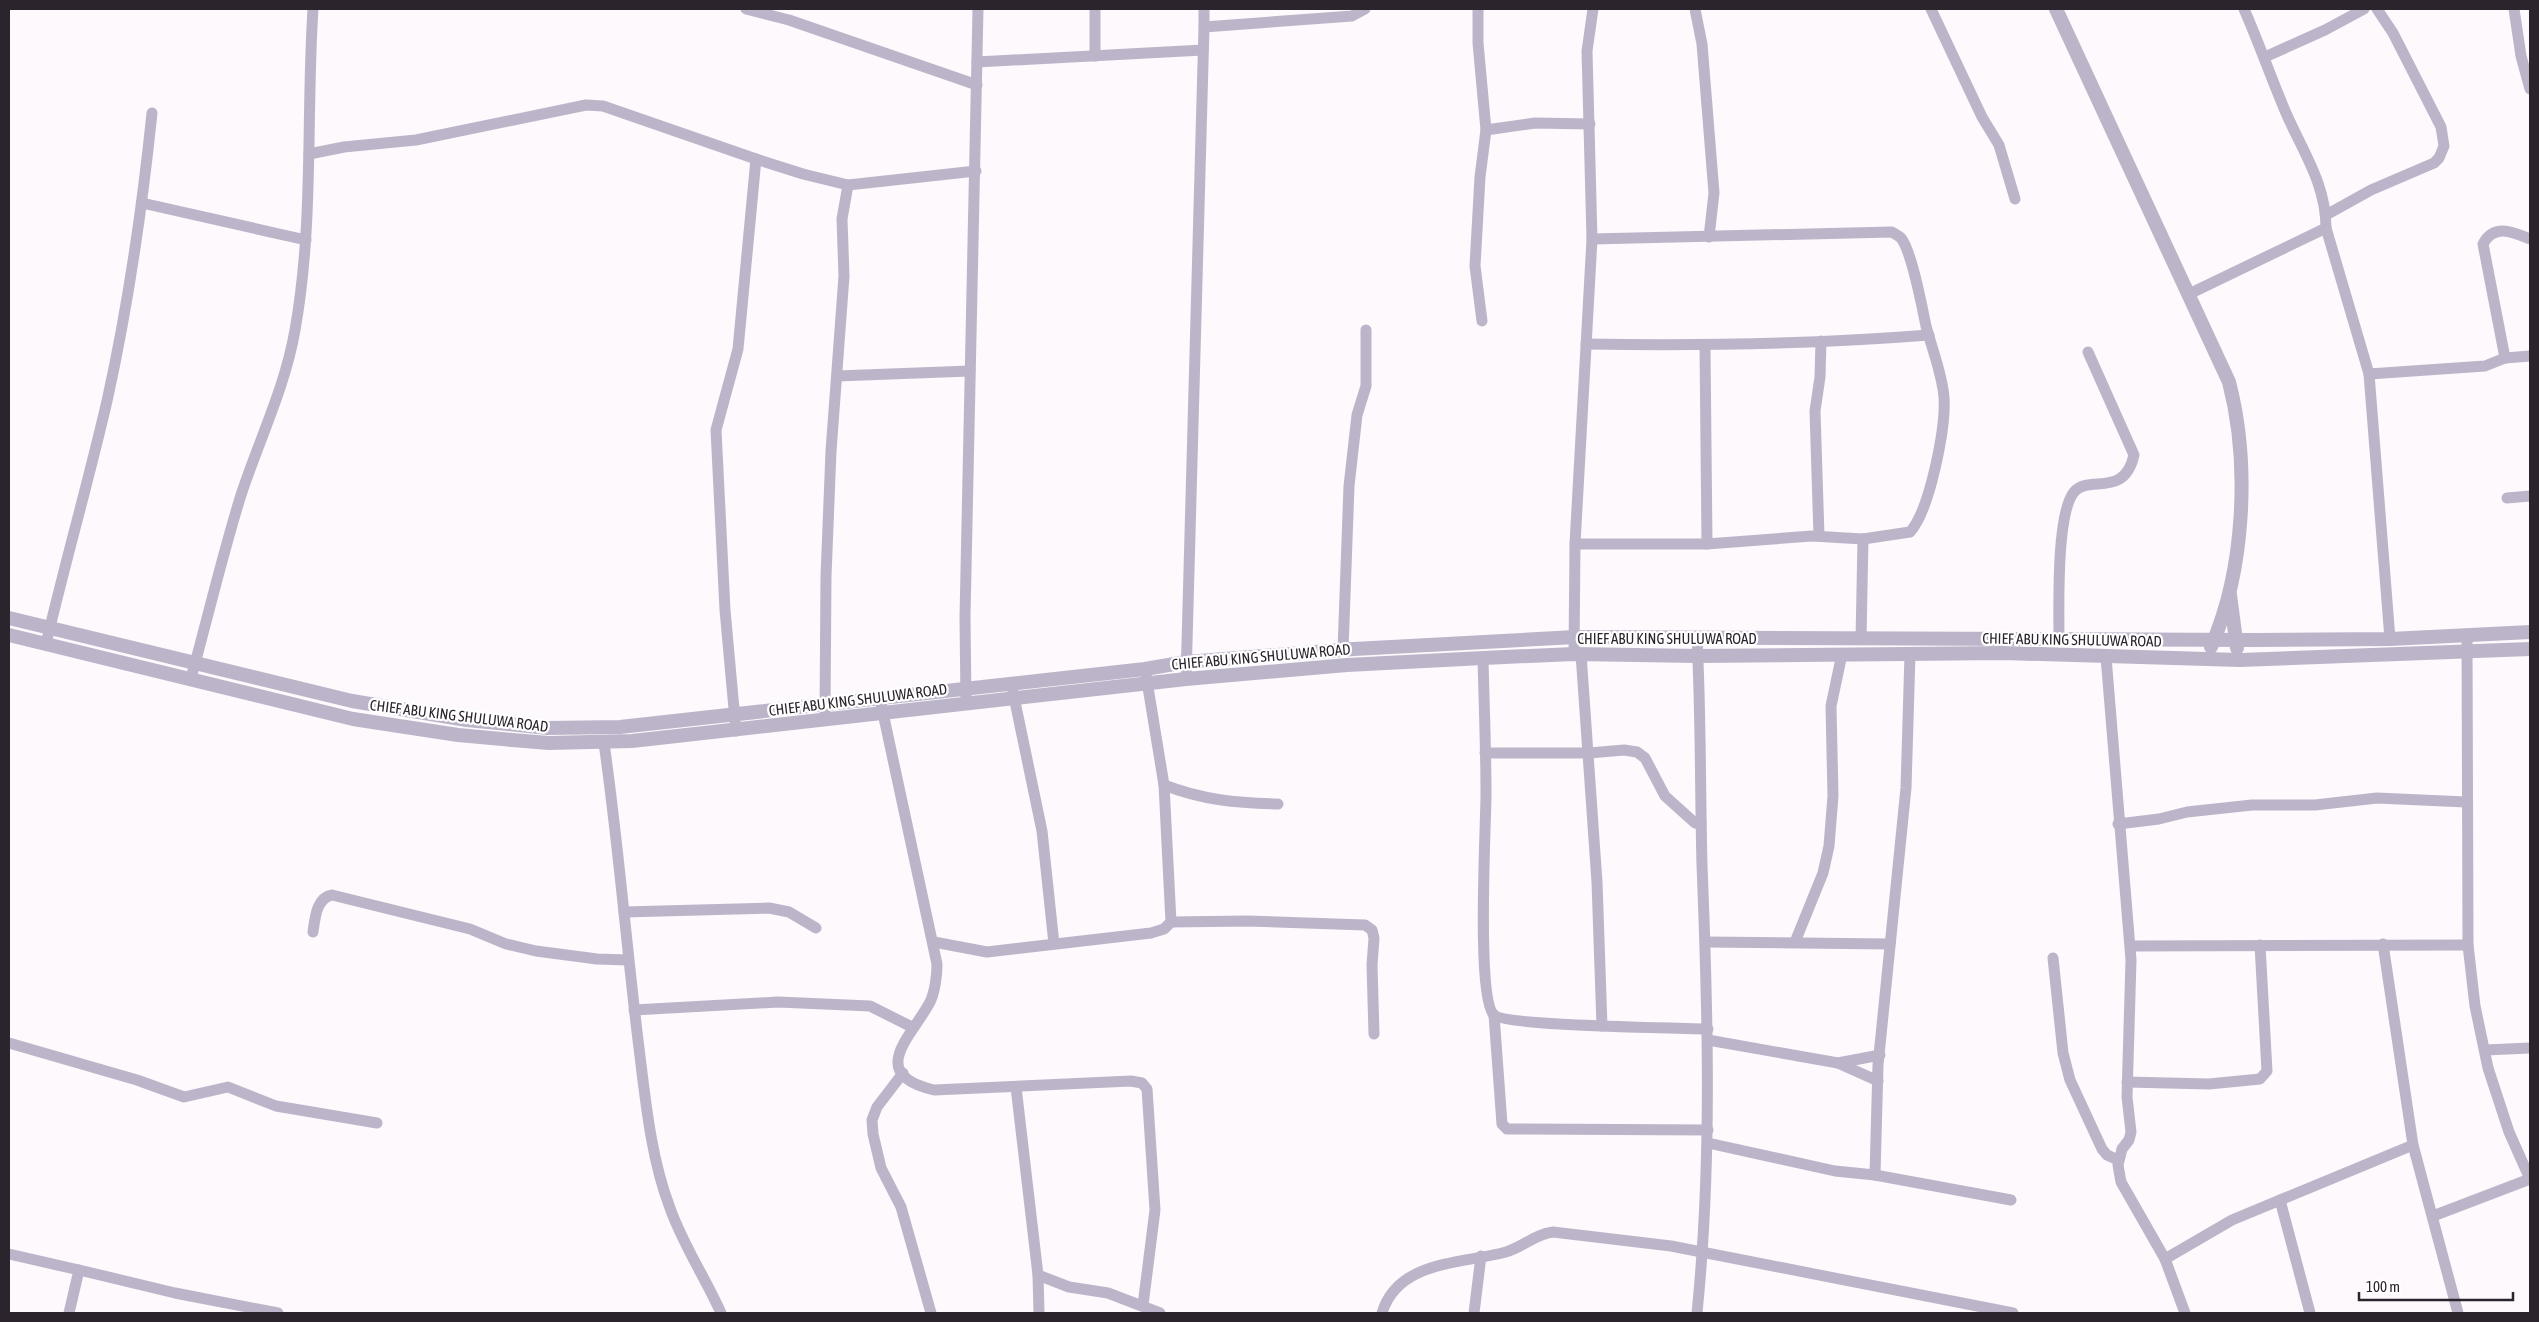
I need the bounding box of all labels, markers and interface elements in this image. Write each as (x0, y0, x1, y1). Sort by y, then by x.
street label: CHIEF ABU KING SHULUWA ROAD (1982, 629, 2162, 650)
street label: CHIEF ABU KING SHULUWA ROAD (1577, 630, 1757, 647)
street label: CHIEF ABU KING SHULUWA ROAD (1171, 640, 1351, 673)
street label: CHIEF ABU KING SHULUWA ROAD (768, 680, 948, 719)
street label: CHIEF ABU KING SHULUWA ROAD (369, 696, 549, 735)
scale bar (2359, 1270, 2513, 1302)
text: 100 m (2366, 1278, 2400, 1295)

